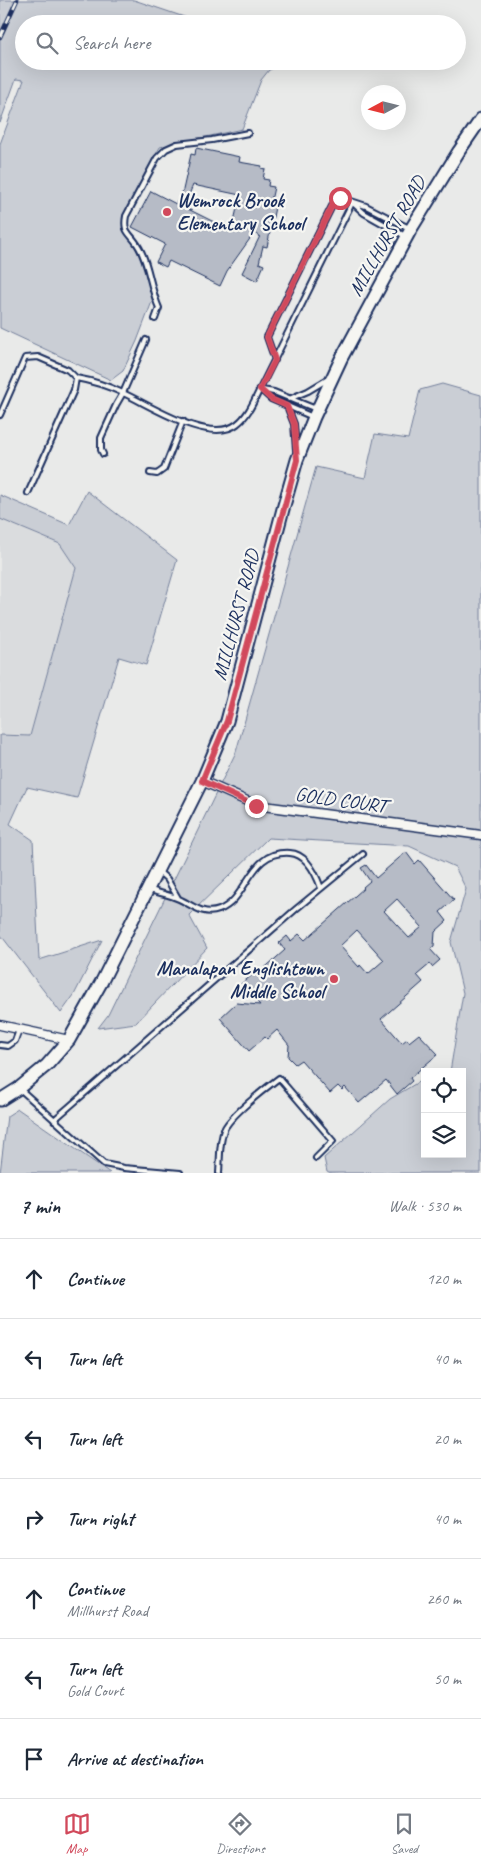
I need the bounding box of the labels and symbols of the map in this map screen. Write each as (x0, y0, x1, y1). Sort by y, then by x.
north arrow (361, 85, 406, 130)
street label: MILLHURST ROAD (343, 170, 433, 300)
route start (329, 187, 352, 210)
place label: Wemrock Brook Elementary School (177, 188, 307, 236)
marker: Wemrock Brook Elementary School (161, 206, 173, 218)
street label: MILLHURST ROAD (207, 545, 266, 683)
street label: GOLD COURT (294, 781, 393, 819)
route end (245, 795, 268, 818)
place label: Manalapan Englishtown Middle School (156, 956, 327, 1004)
marker: Manalapan Englishtown Middle School (328, 973, 340, 985)

